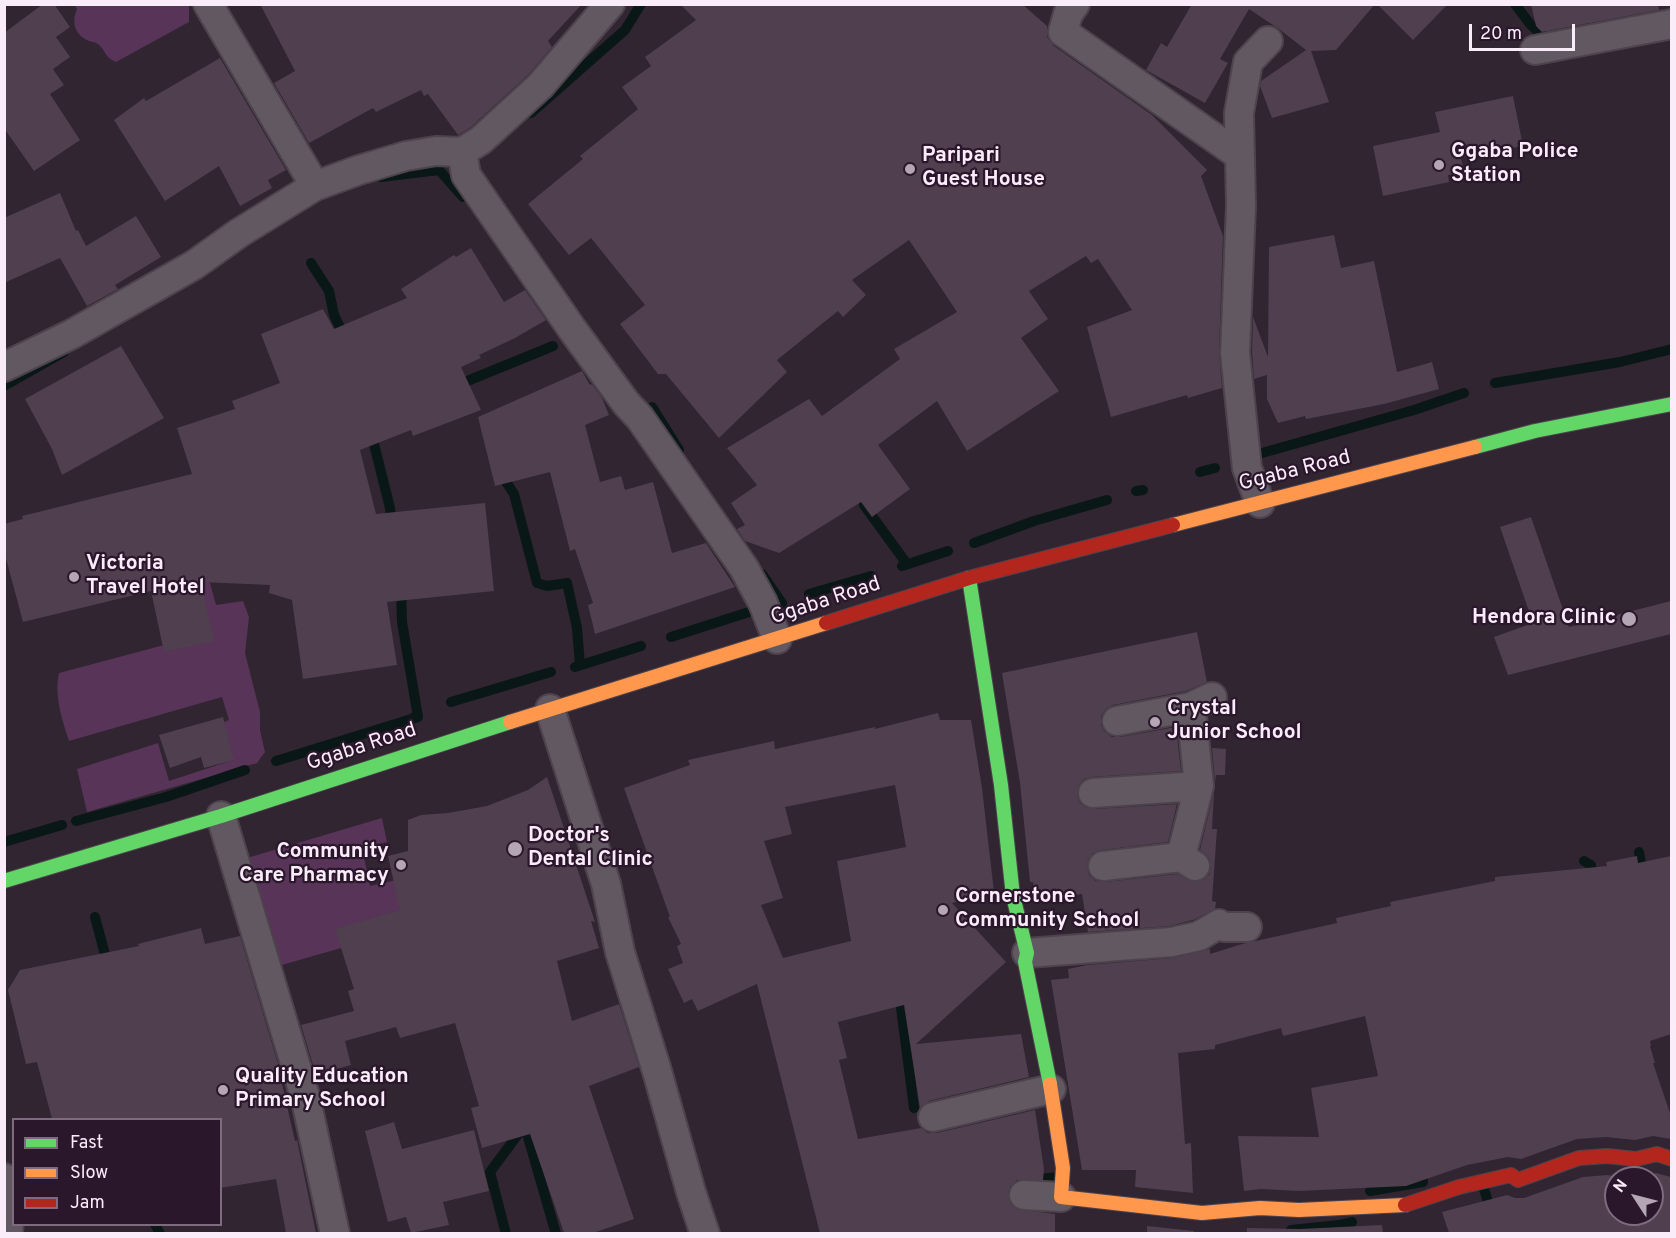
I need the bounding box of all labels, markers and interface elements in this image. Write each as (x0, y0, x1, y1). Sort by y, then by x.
scale bar (1472, 12, 1578, 50)
text: 20 m (1480, 23, 1522, 46)
place label: Ggaba Police Station (1451, 140, 1578, 190)
place label: Paripari Guest House (922, 144, 1045, 194)
marker: Ggaba Police Station (1432, 158, 1446, 172)
marker: Paripari Guest House (903, 162, 917, 176)
street label: Ggaba Road (1237, 446, 1353, 498)
place label: Victoria Travel Hotel (86, 552, 205, 602)
marker: Victoria Travel Hotel (67, 570, 81, 584)
street label: Ggaba Road (768, 572, 884, 632)
place label: Hendora Clinic (1472, 606, 1616, 632)
marker: Hendora Clinic (1620, 610, 1638, 628)
place label: Crystal Junior School (1167, 697, 1302, 747)
marker: Crystal Junior School (1148, 715, 1162, 729)
street label: Ggaba Road (304, 718, 420, 778)
place label: Doctor's Dental Clinic (528, 824, 653, 874)
place label: Community Care Pharmacy (239, 840, 389, 890)
marker: Doctor's Dental Clinic (506, 840, 524, 858)
marker: Community Care Pharmacy (394, 858, 408, 872)
place label: Cornerstone Community School (955, 885, 1139, 935)
marker: Cornerstone Community School (936, 903, 950, 917)
place label: Quality Education Primary School (235, 1065, 409, 1115)
marker: Quality Education Primary School (216, 1083, 230, 1097)
legend (12, 1118, 222, 1226)
text: Fast (70, 1132, 103, 1155)
text: Slow (70, 1162, 108, 1185)
north arrow (1604, 1166, 1664, 1226)
text: N (1610, 1176, 1633, 1197)
text: Jam (70, 1192, 105, 1215)

